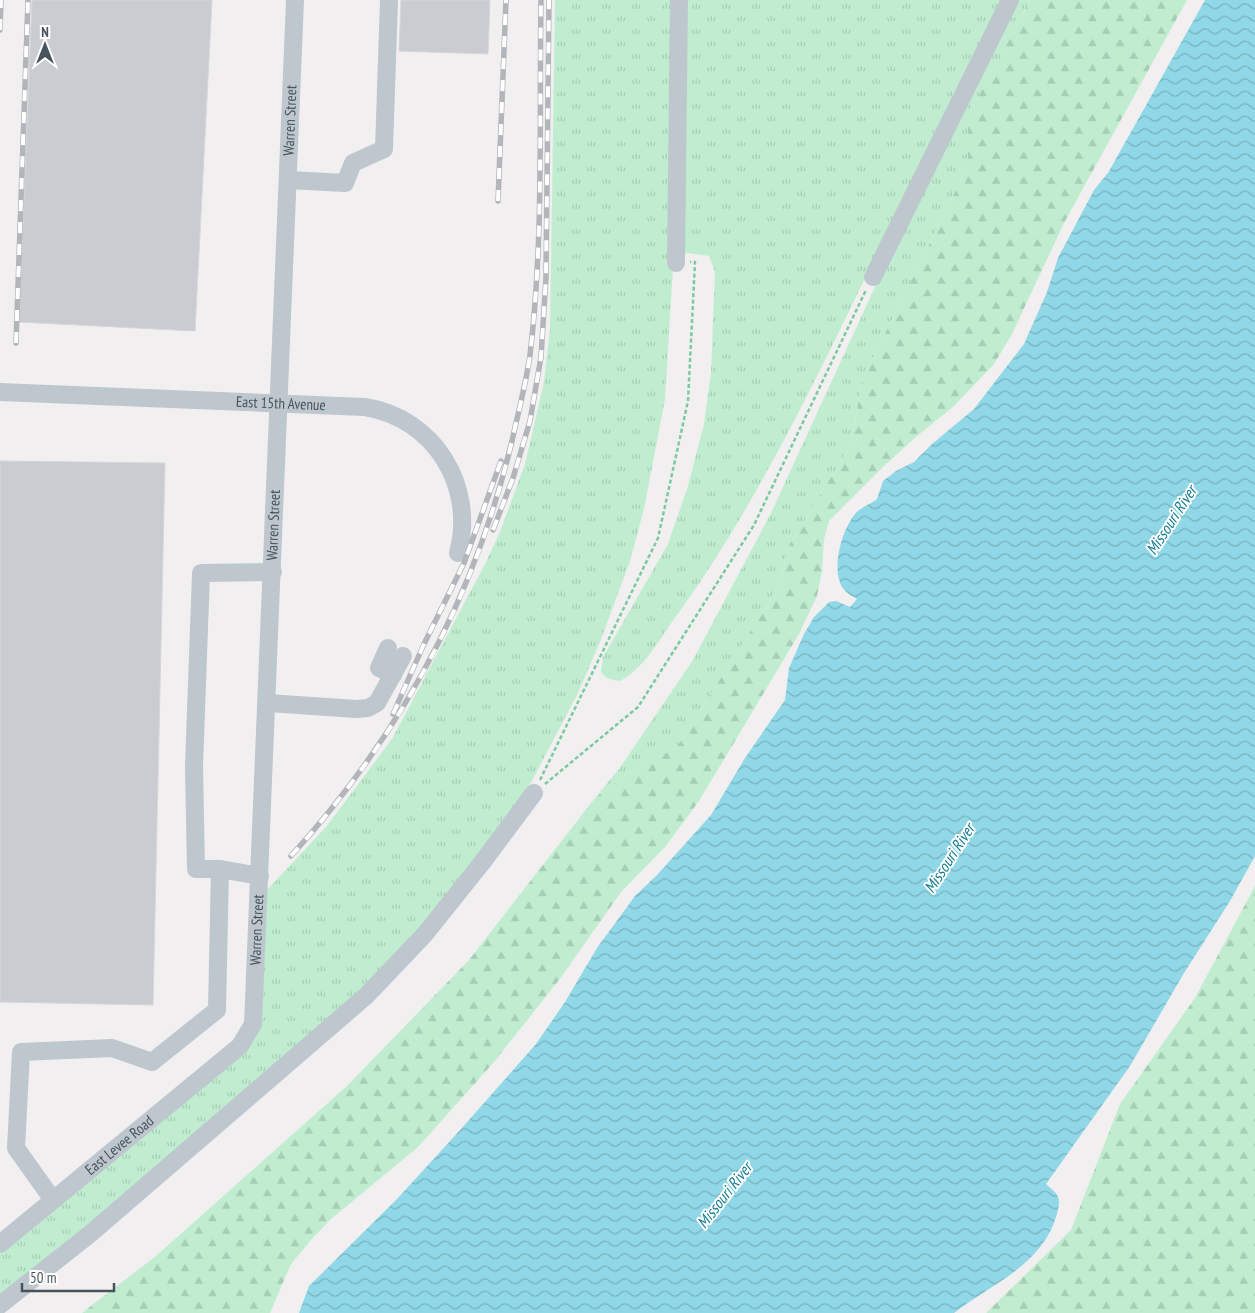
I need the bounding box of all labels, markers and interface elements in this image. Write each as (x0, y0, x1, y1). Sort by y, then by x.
north arrow (20, 20, 70, 70)
text: N (41, 23, 49, 41)
street label: Warren Street (279, 85, 301, 156)
street label: East 15th Avenue (235, 392, 326, 414)
water label: Missouri River (1141, 480, 1202, 558)
street label: Warren Street (262, 489, 284, 561)
water label: Missouri River (919, 818, 980, 896)
street label: Warren Street (245, 894, 267, 966)
street label: East Levee Road (81, 1111, 157, 1179)
water label: Missouri River (692, 1156, 757, 1232)
scale bar (22, 1260, 115, 1292)
text: 50 m (30, 1268, 56, 1287)

